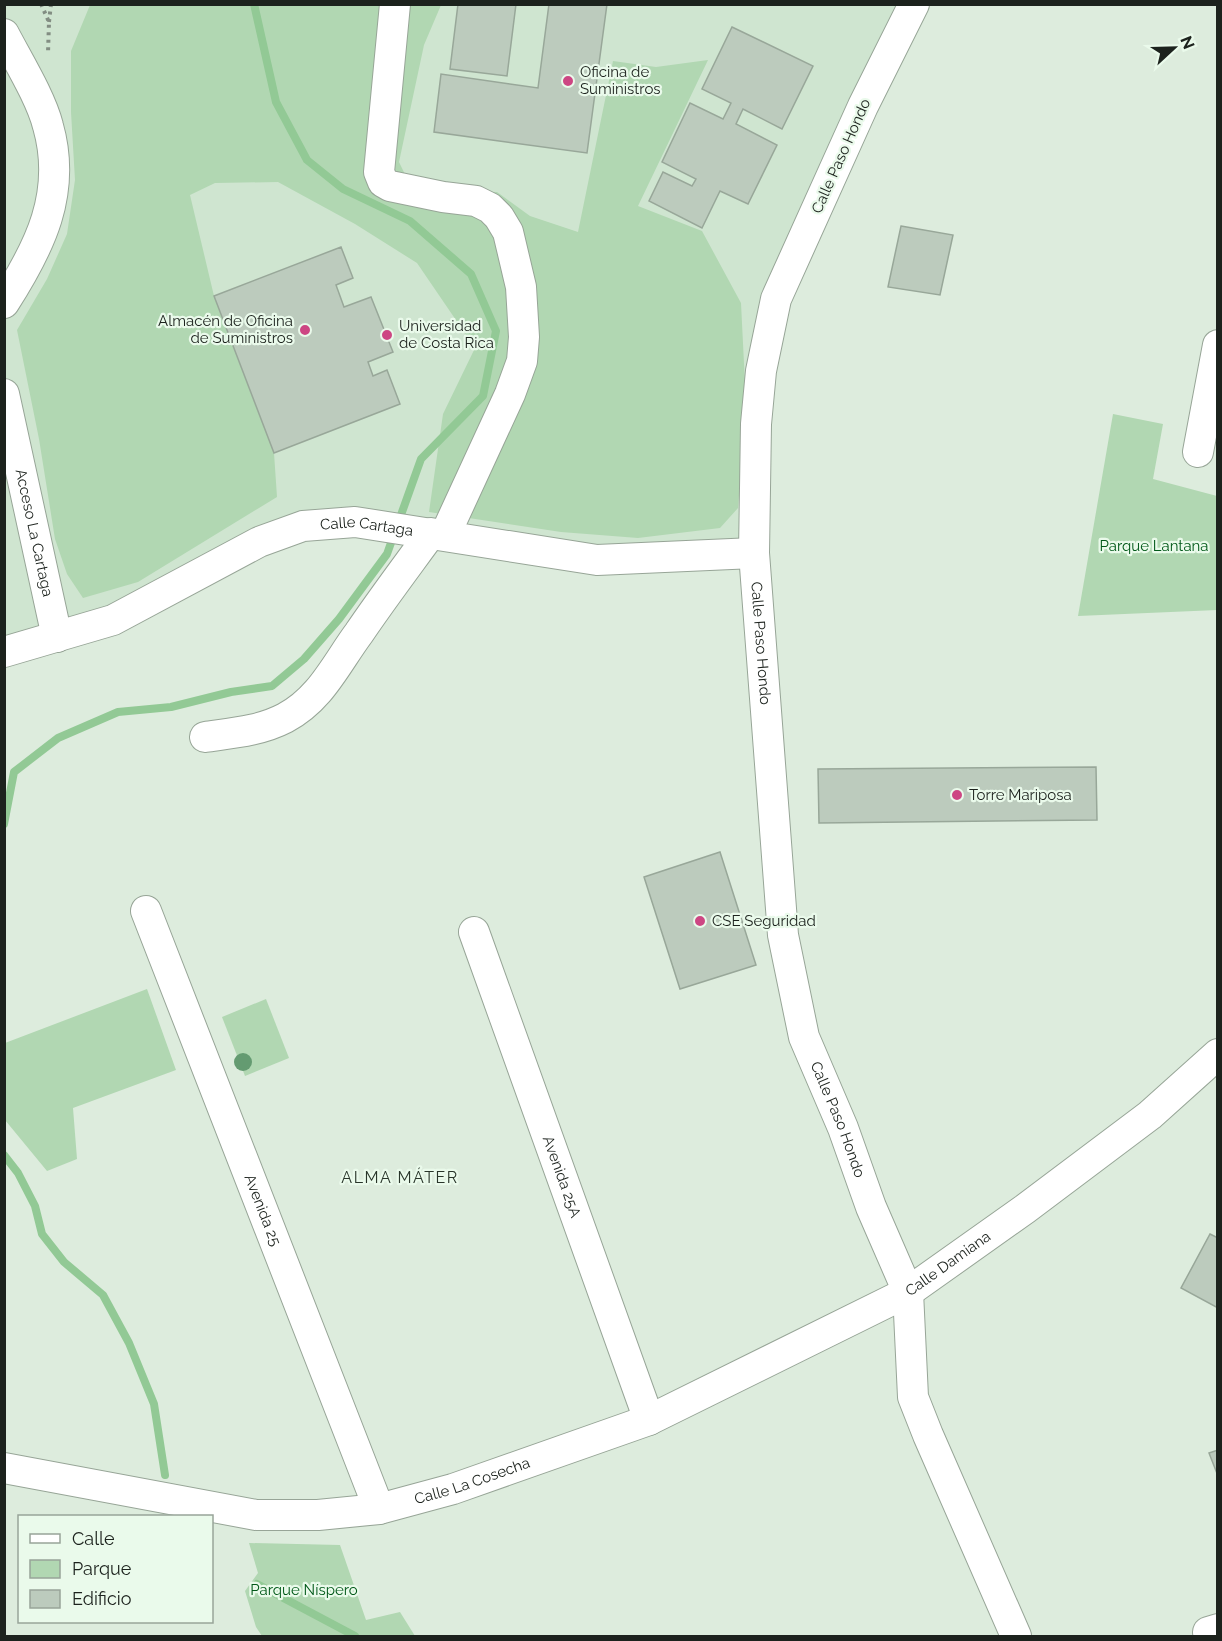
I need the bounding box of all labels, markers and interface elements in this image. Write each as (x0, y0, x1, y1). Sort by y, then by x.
north arrow (1144, 18, 1204, 78)
text: N (1176, 33, 1199, 52)
place label: Oficina de Suministros (580, 63, 661, 98)
marker: Oficina de Suministros (561, 74, 575, 88)
street label: Calle Paso Hondo (808, 96, 874, 216)
place label: Almacén de Oficina de Suministros (158, 312, 293, 347)
place label: Universidad de Costa Rica (399, 317, 494, 352)
marker: Almacén de Oficina de Suministros (298, 323, 312, 337)
marker: Universidad de Costa Rica (380, 328, 394, 342)
street label: Acceso La Cartaga (12, 467, 57, 598)
street label: Calle Cartaga (319, 513, 414, 540)
park label: Parque Lantana (1100, 537, 1208, 555)
street label: Calle Paso Hondo (747, 581, 775, 706)
place label: Torre Mariposa (969, 786, 1072, 804)
marker: Torre Mariposa (950, 788, 964, 802)
place label: CSE Seguridad (712, 912, 816, 930)
marker: CSE Seguridad (693, 914, 707, 928)
street label: Calle Paso Hondo (807, 1059, 869, 1180)
street label: Avenida 25A (539, 1133, 585, 1220)
district label: ALMA MÁTER (341, 1167, 459, 1187)
street label: Avenida 25 (240, 1172, 285, 1249)
street label: Calle Damiana (902, 1227, 994, 1300)
street label: Calle La Cosecha (412, 1454, 532, 1508)
legend (18, 1515, 213, 1623)
text: Calle (72, 1528, 115, 1549)
text: Parque (72, 1558, 132, 1579)
park label: Parque Níspero (250, 1581, 358, 1599)
text: Edificio (72, 1588, 132, 1609)

